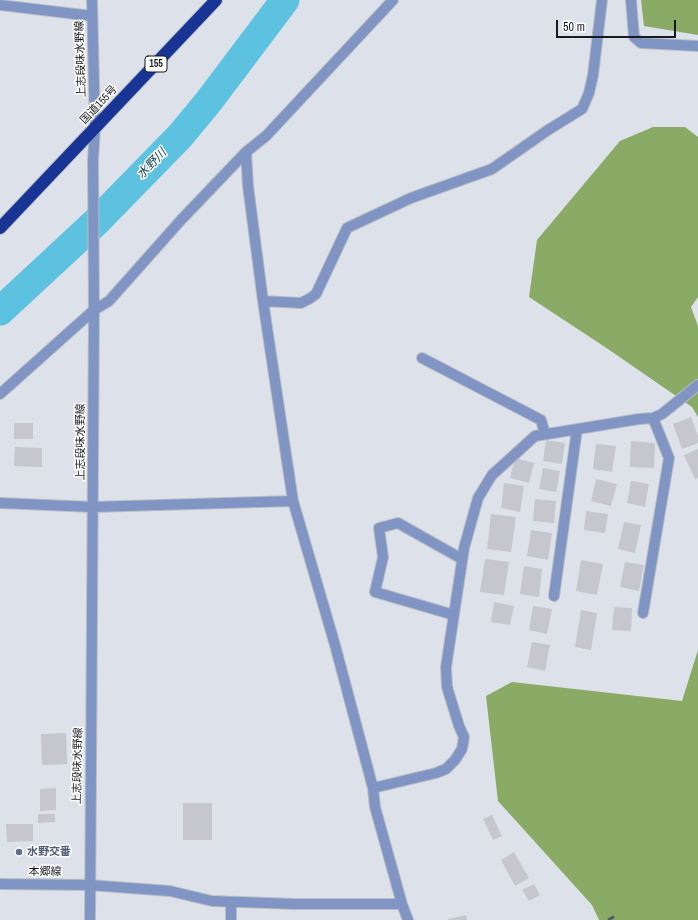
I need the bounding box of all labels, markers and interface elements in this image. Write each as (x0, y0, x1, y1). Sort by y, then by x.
scale bar (558, 12, 678, 38)
text: 50 m (563, 19, 585, 35)
street label: 上志段味水野線 (73, 20, 89, 98)
road number: 155 (145, 56, 167, 72)
street label: 国道155号 (78, 83, 120, 127)
water label: 水野川 (134, 146, 170, 182)
street label: 上志段味水野線 (74, 404, 88, 480)
street label: 上志段味水野線 (71, 727, 85, 805)
place label: 水野交番 (27, 845, 71, 859)
marker: 水野交番 (14, 847, 24, 857)
street label: 本郷線 (29, 865, 61, 879)

